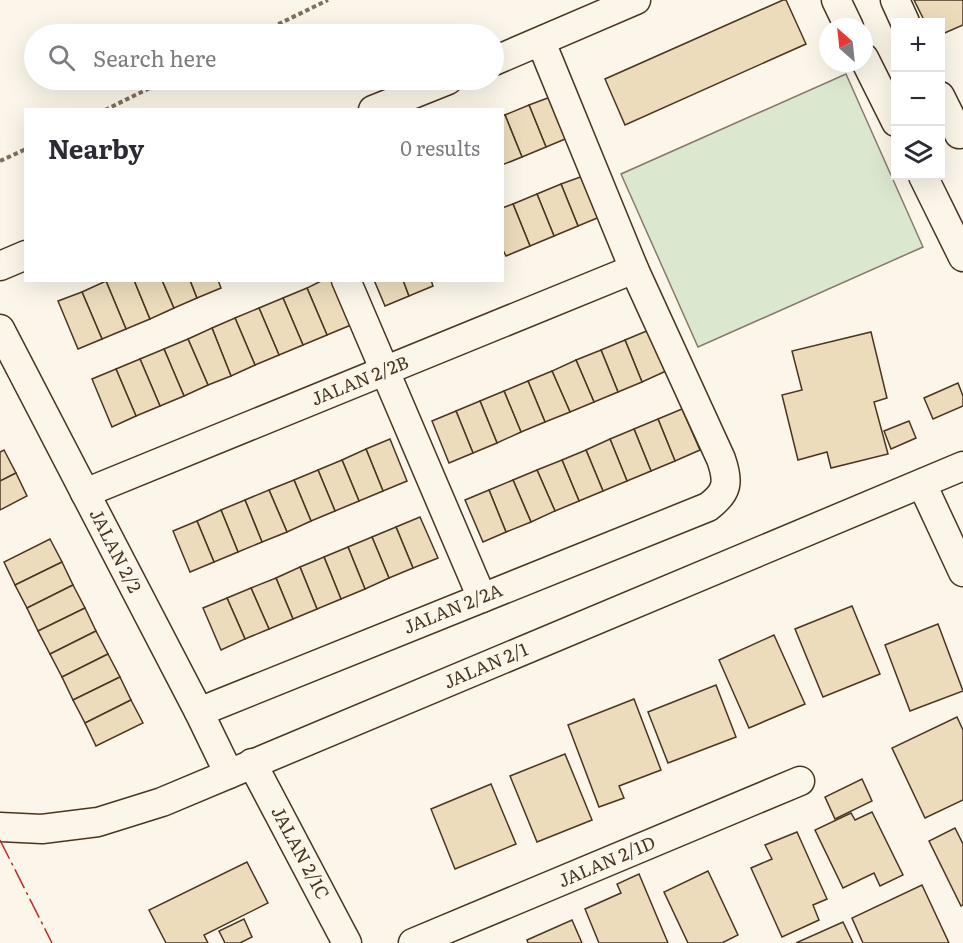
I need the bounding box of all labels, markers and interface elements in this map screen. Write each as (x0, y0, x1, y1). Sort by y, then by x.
north arrow (819, 18, 873, 72)
map controls (891, 18, 945, 180)
button: + (891, 18, 945, 72)
search box (24, 24, 504, 90)
icon: search (45, 41, 78, 74)
text: Search here (93, 41, 216, 74)
button: − (891, 72, 945, 126)
button: layers (891, 126, 945, 180)
text: Nearby (48, 128, 144, 167)
text: 0 results (400, 132, 480, 162)
street label: JALAN 2/2B (307, 348, 412, 411)
street label: JALAN 2/2 (84, 504, 149, 597)
street label: JALAN 2/2A (399, 576, 506, 640)
street label: JALAN 2/1 (439, 635, 532, 695)
street label: JALAN 2/1C (265, 801, 337, 904)
street label: JALAN 2/1D (554, 828, 659, 893)

